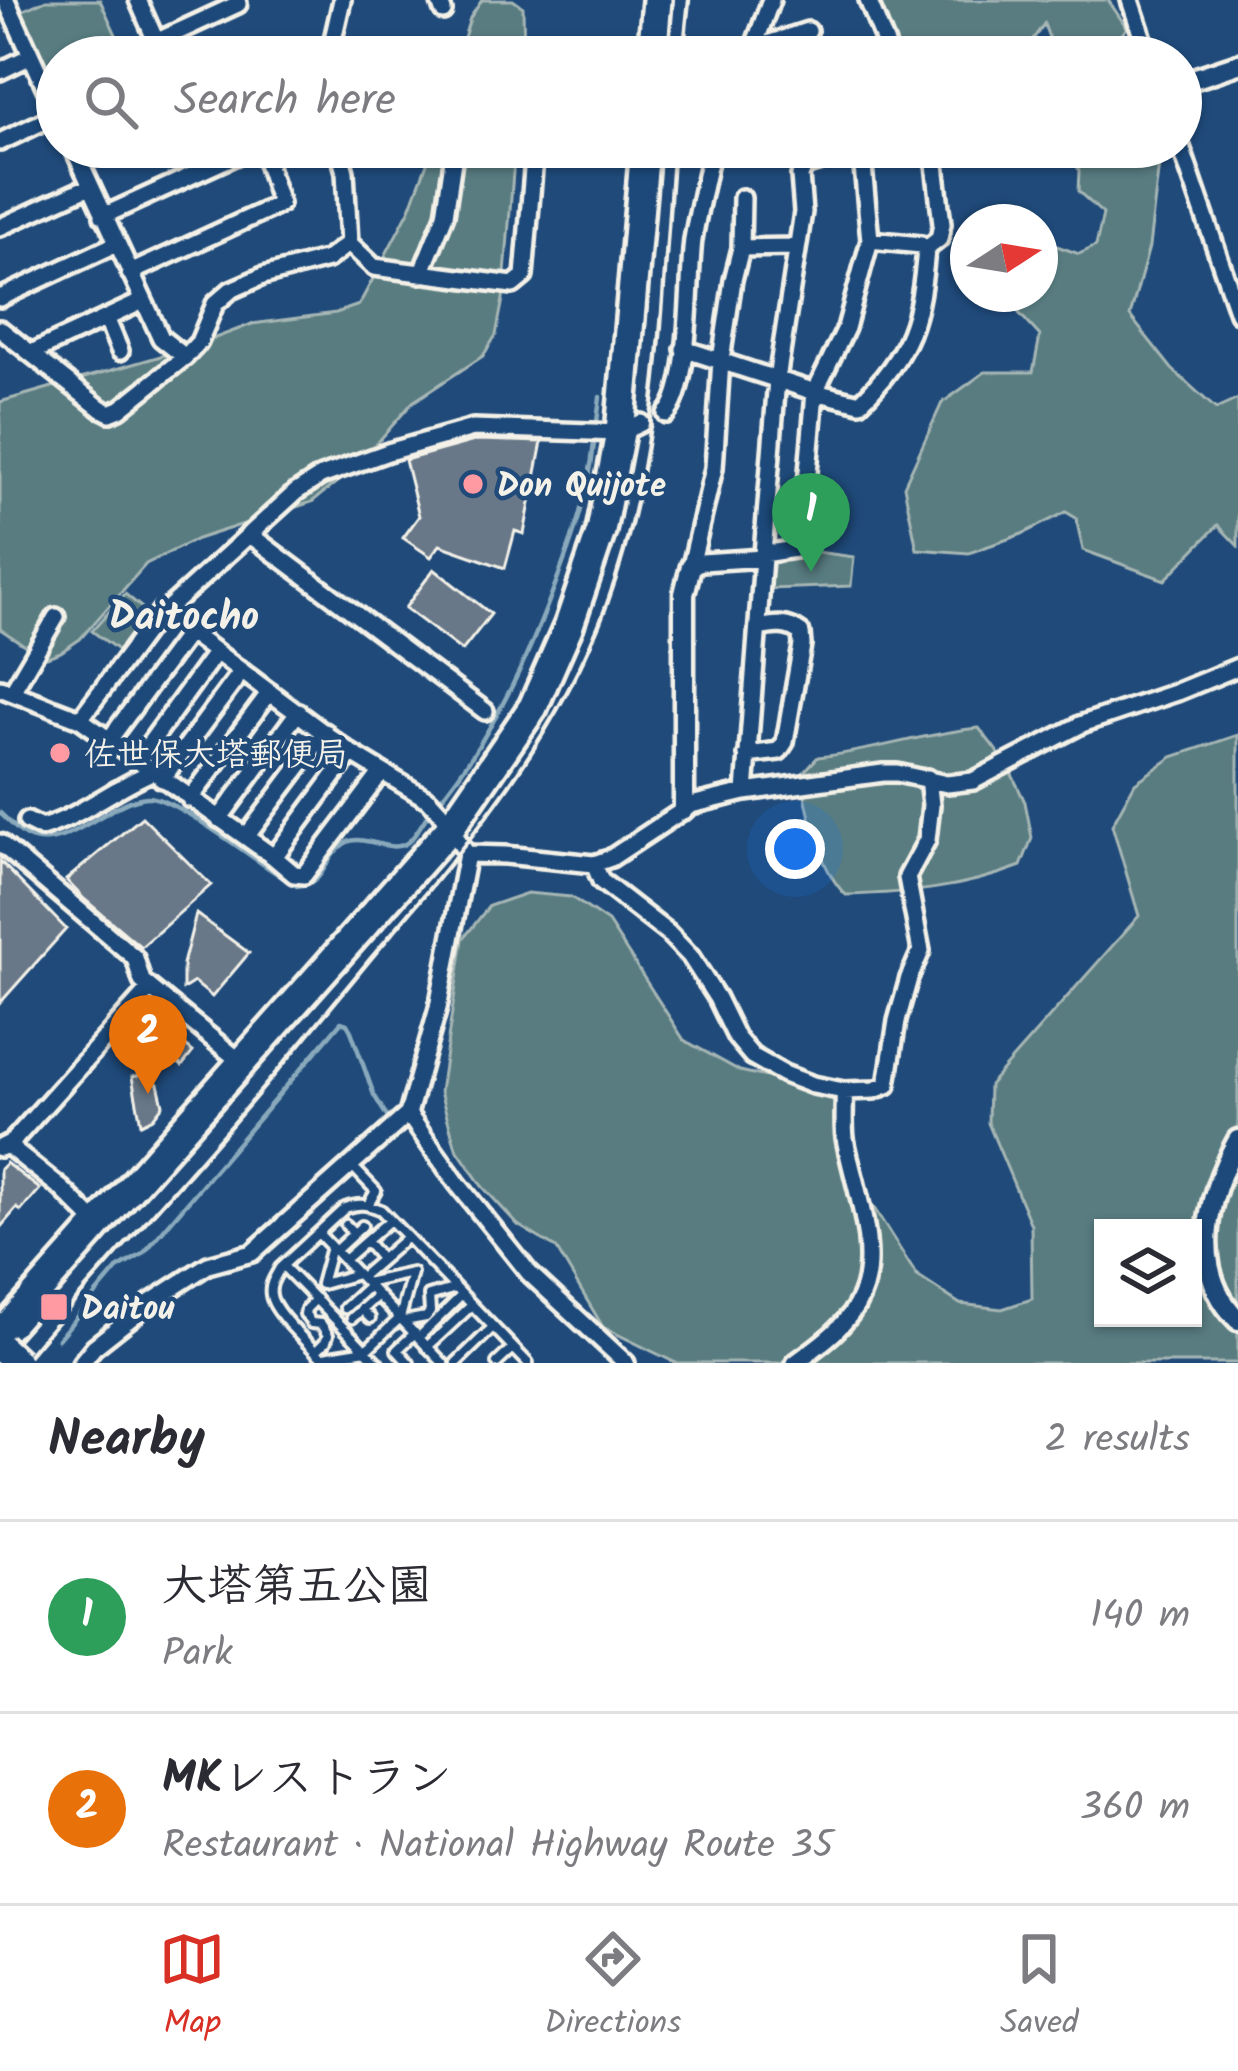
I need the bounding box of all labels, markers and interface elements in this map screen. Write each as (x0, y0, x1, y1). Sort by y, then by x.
search box (36, 36, 1202, 168)
text: Search here (174, 66, 396, 138)
icon: search (78, 69, 144, 135)
north arrow (950, 204, 1058, 312)
place label: Don Quijote (497, 461, 666, 514)
marker: Don Quijote (460, 471, 486, 497)
pin: 1 (772, 473, 850, 572)
district label: Daitocho (109, 588, 259, 650)
place label: 佐世保大塔郵便局 (84, 730, 348, 783)
marker: 佐世保大塔郵便局 (47, 740, 73, 766)
your location (765, 819, 825, 879)
pin: 2 (109, 995, 187, 1094)
map controls (1094, 1219, 1202, 1327)
button: layers (1094, 1219, 1202, 1327)
place label: Daitou (81, 1284, 175, 1337)
marker: Daitou (38, 1291, 70, 1323)
text: Nearby (48, 1401, 205, 1482)
text: 2 results (1045, 1410, 1190, 1472)
text: 大塔第五公園 (162, 1552, 432, 1624)
text: 1 (81, 1586, 93, 1648)
text: 140 m (1090, 1586, 1190, 1648)
text: Park (162, 1624, 233, 1686)
text: MKレストラン (162, 1744, 452, 1816)
text: 2 (76, 1778, 98, 1840)
text: 360 m (1080, 1778, 1190, 1840)
text: Restaurant · National Highway Route 35 (162, 1816, 834, 1878)
tab: Map (159, 1926, 225, 2051)
tab: Directions (544, 1926, 681, 2051)
tab: Saved (1000, 1926, 1079, 2051)

